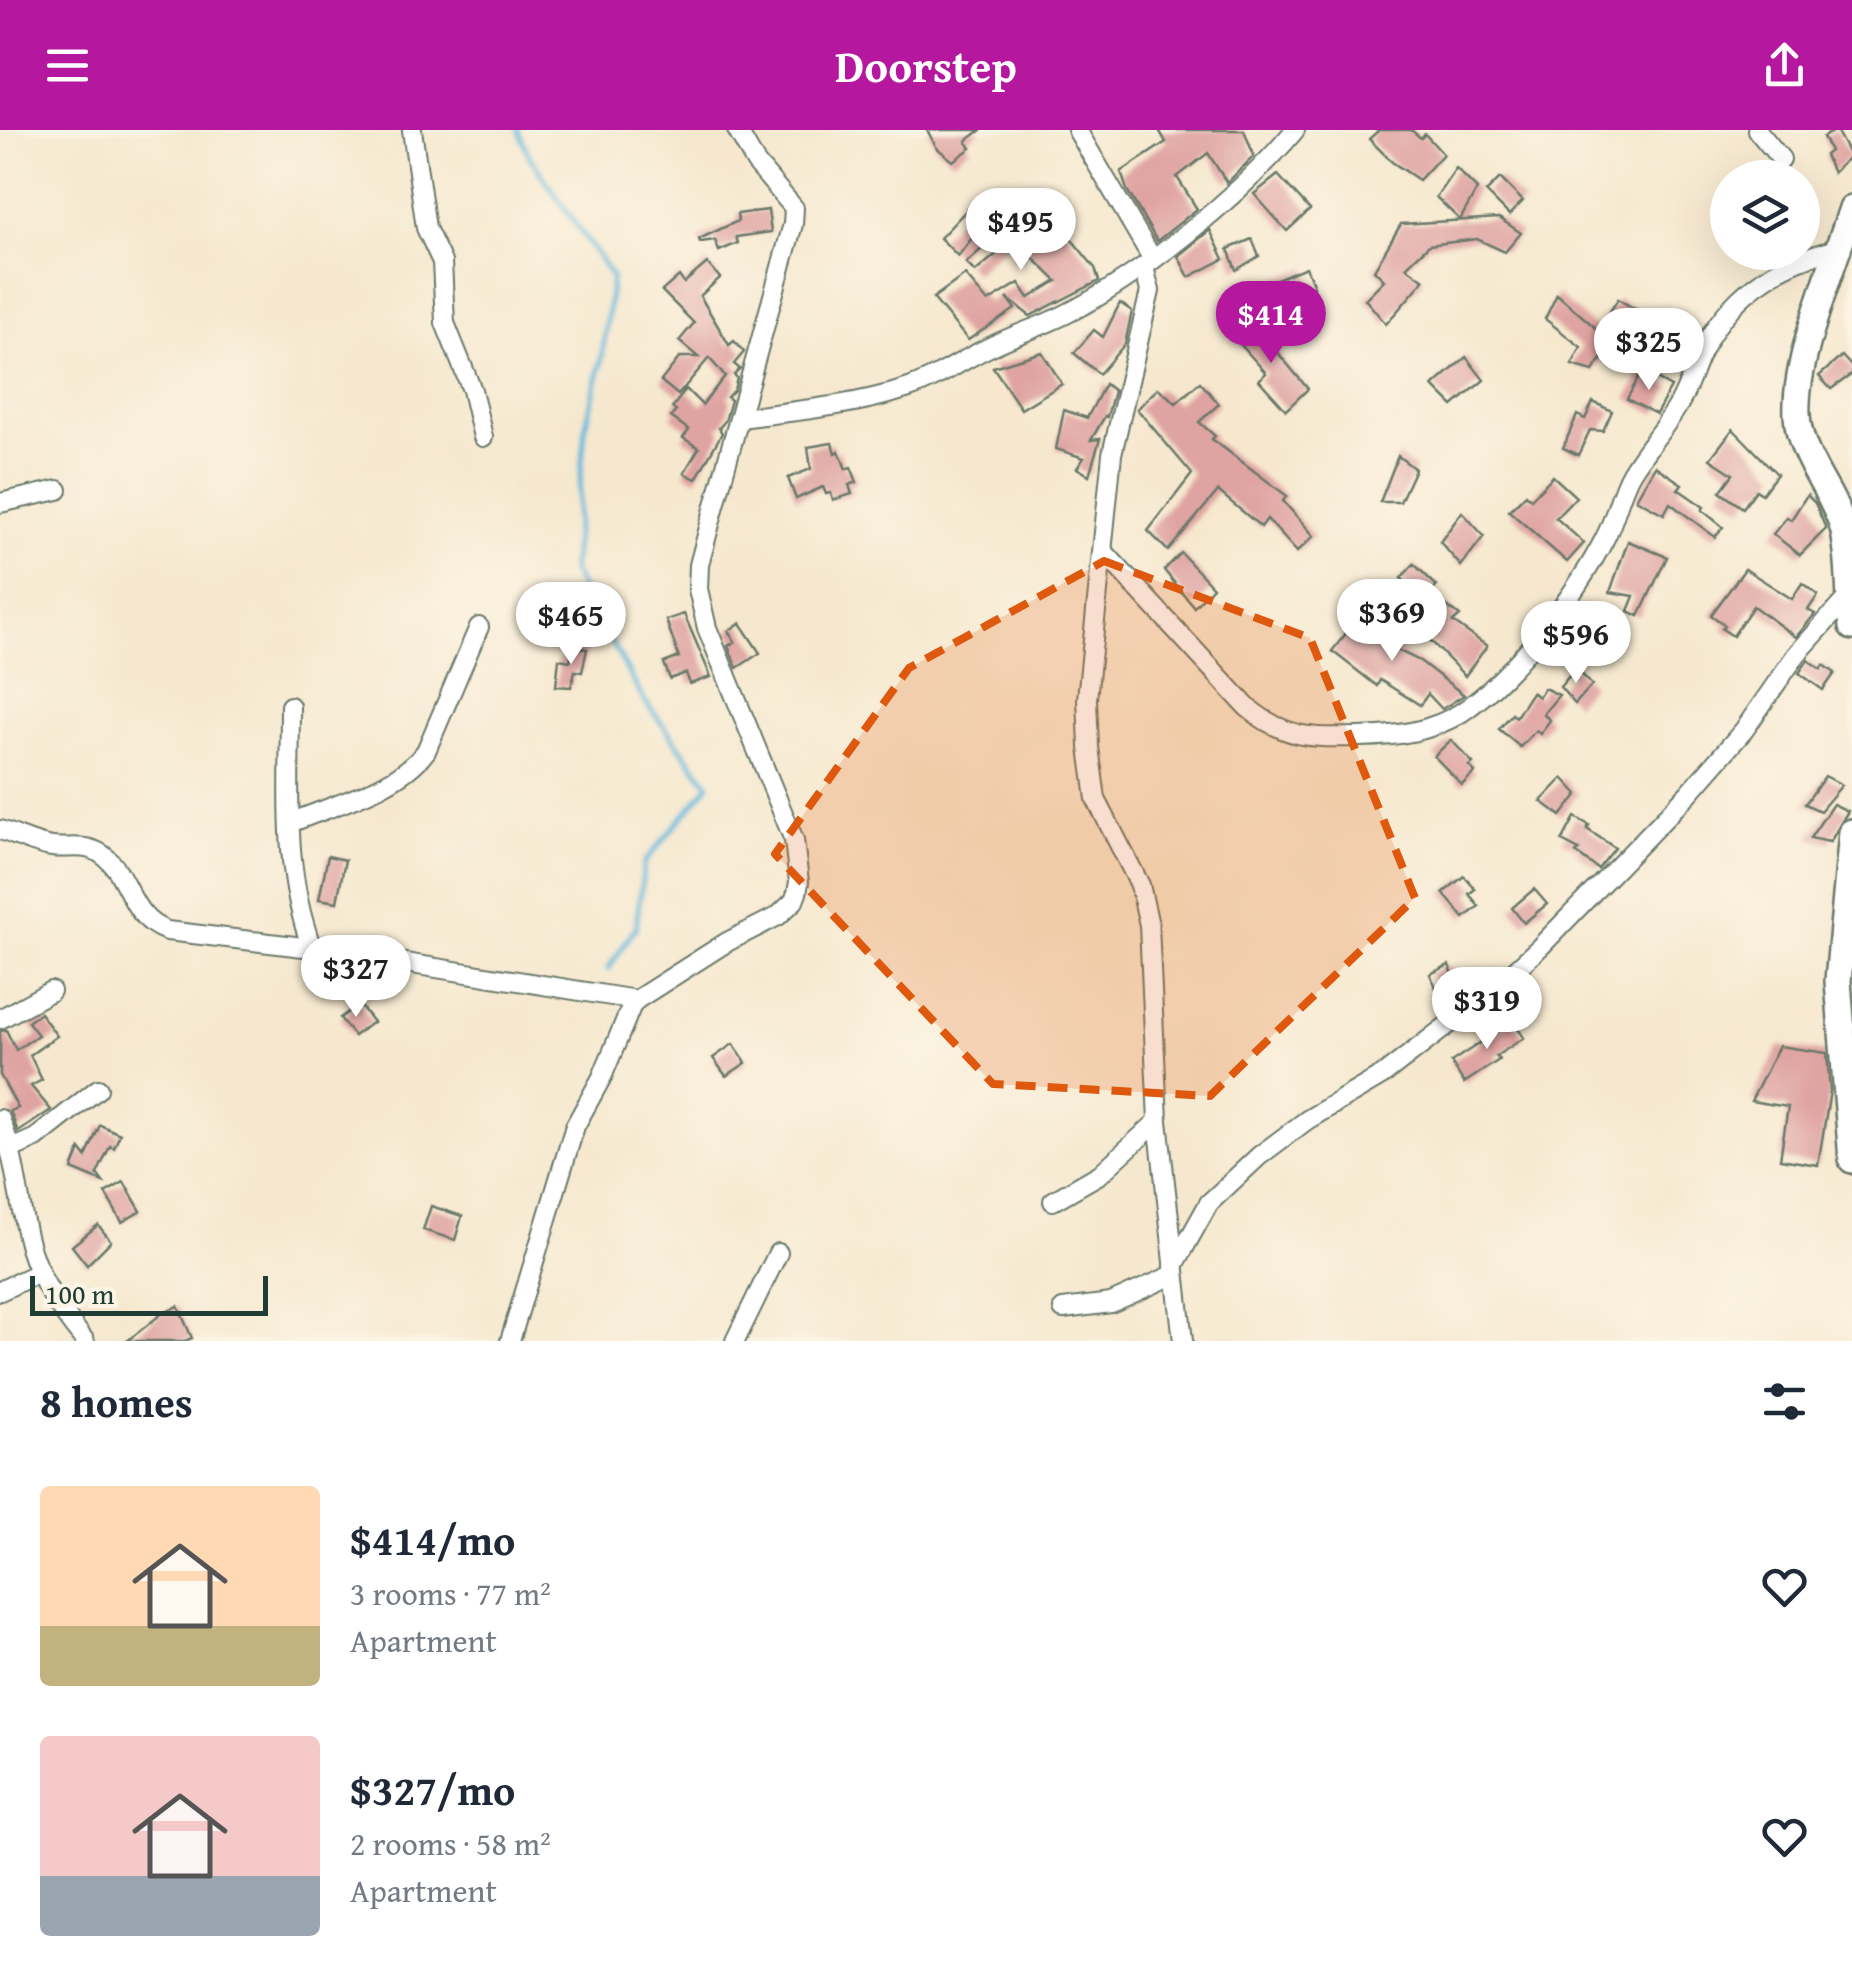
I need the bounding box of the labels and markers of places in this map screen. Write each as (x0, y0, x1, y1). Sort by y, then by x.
pin: $495 (962, 188, 1080, 273)
pin: $414 (1212, 281, 1330, 366)
pin: $325 (1590, 308, 1708, 393)
pin: $369 (1333, 579, 1451, 664)
pin: $465 (512, 582, 630, 667)
pin: $596 (1517, 601, 1635, 686)
pin: $327 (297, 935, 415, 1020)
pin: $319 (1428, 967, 1546, 1052)

